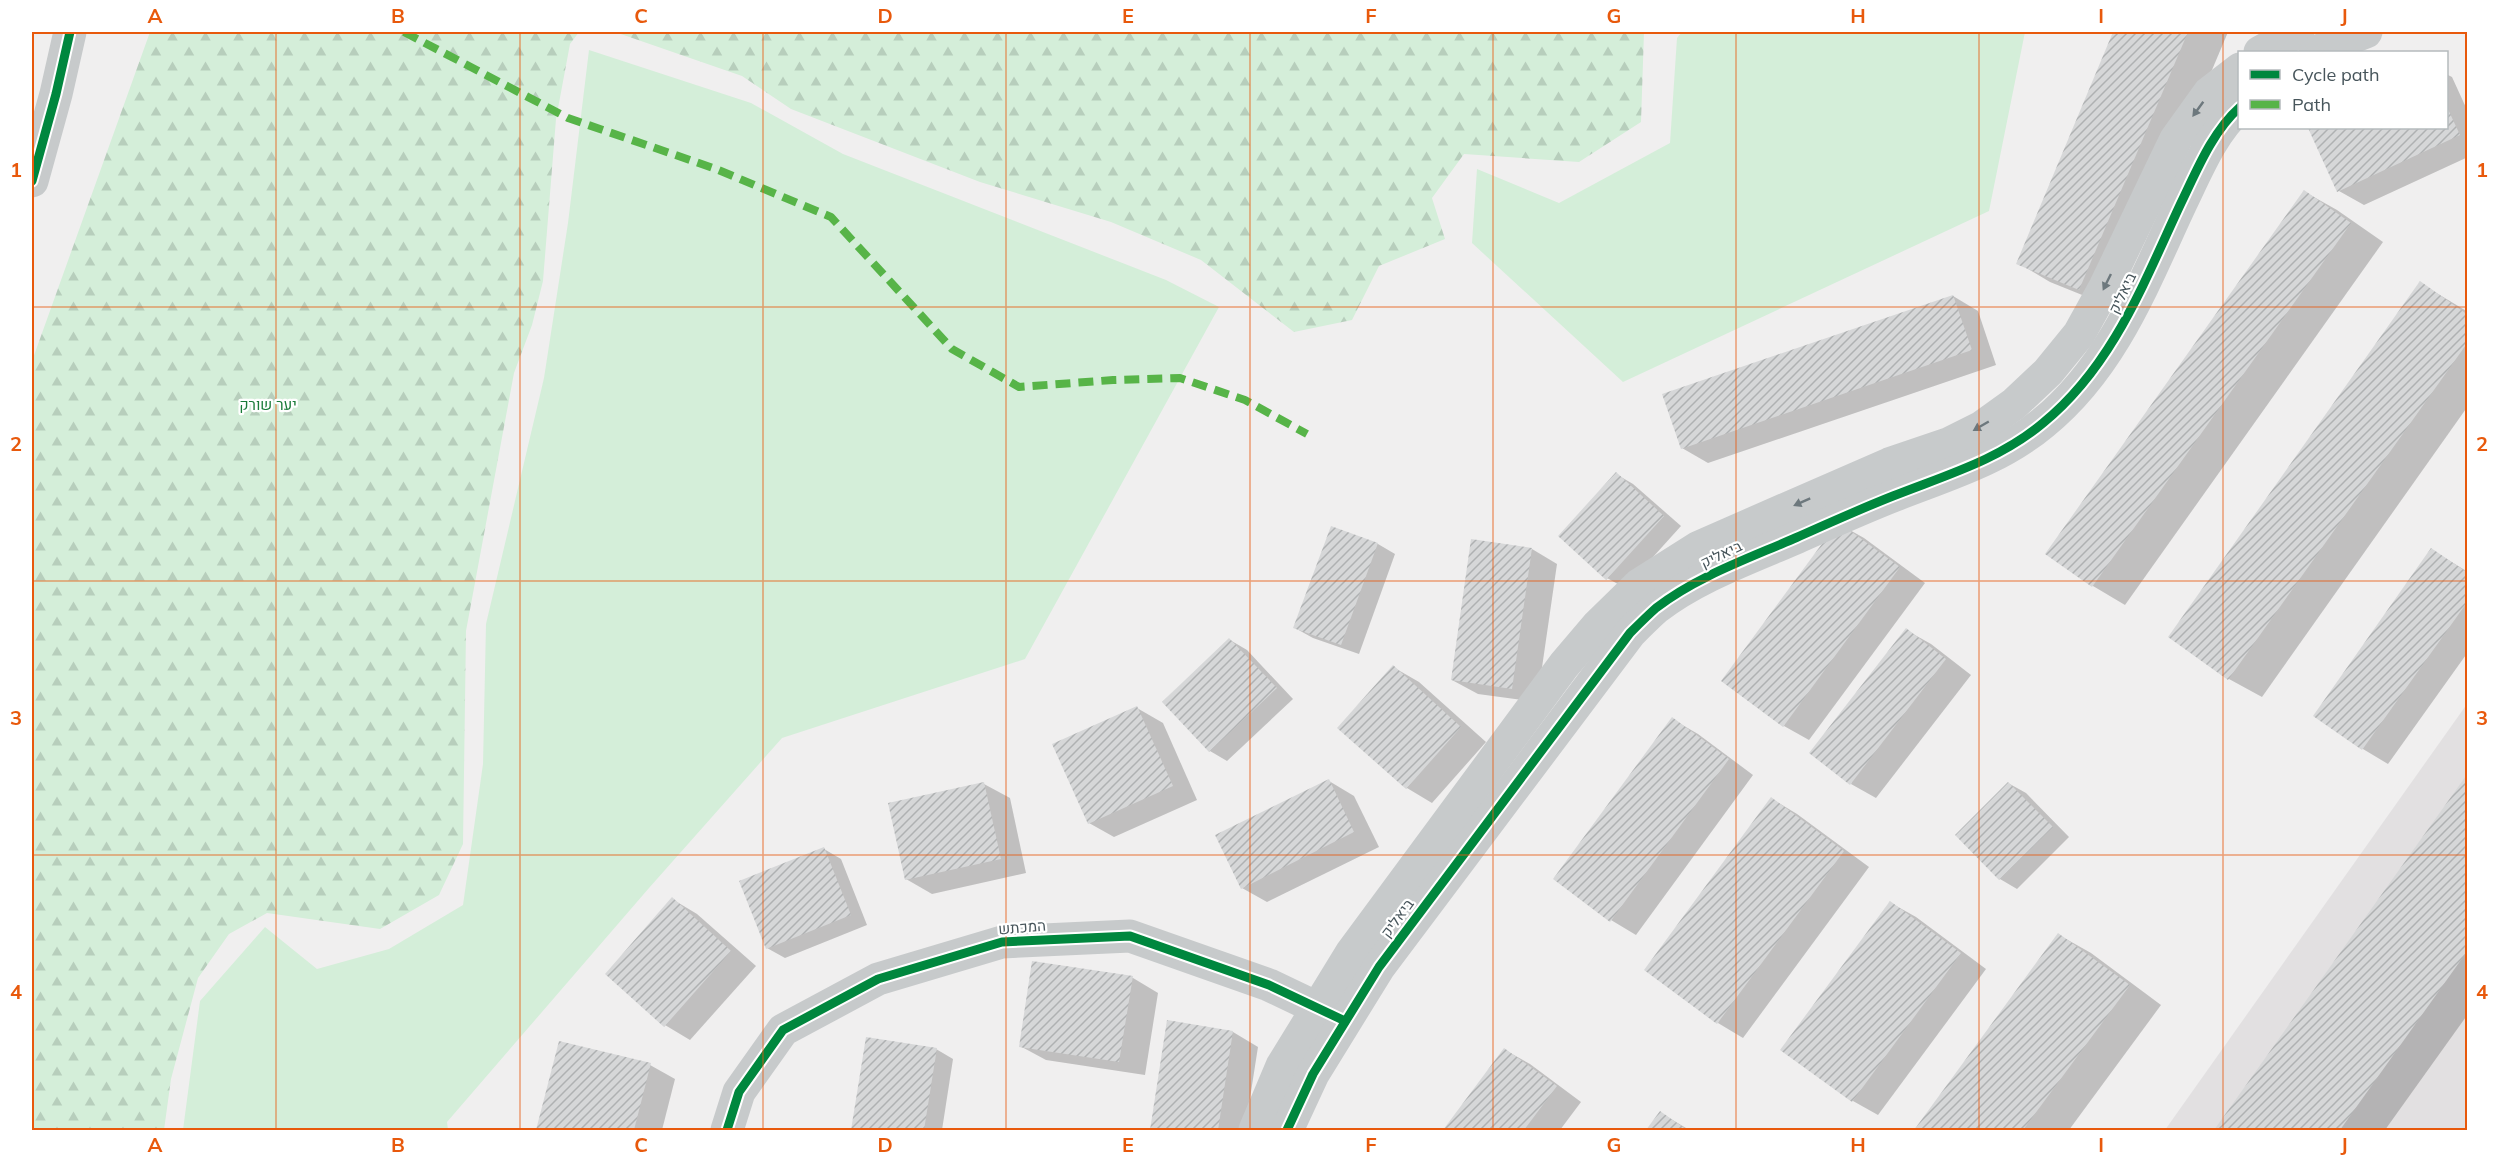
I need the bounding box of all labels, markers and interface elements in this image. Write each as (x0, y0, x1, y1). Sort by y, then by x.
text: A (148, 3, 163, 28)
text: B (391, 3, 405, 28)
text: C (634, 3, 648, 28)
text: D (877, 3, 893, 28)
text: E (1122, 3, 1134, 28)
text: F (1365, 3, 1377, 28)
text: G (1607, 3, 1621, 28)
text: H (1850, 3, 1866, 28)
text: I (2098, 3, 2104, 28)
text: J (2340, 3, 2348, 28)
legend (2238, 51, 2448, 129)
text: Cycle path (2292, 63, 2379, 86)
text: Path (2292, 93, 2331, 116)
one-way arrow (2192, 101, 2204, 117)
text: 1 (10, 157, 22, 182)
text: 1 (2476, 157, 2488, 182)
street label: ביאליק (2104, 269, 2140, 317)
one-way arrow (2103, 273, 2112, 290)
park label: יער שורק (239, 395, 297, 414)
one-way arrow (1973, 421, 1989, 432)
text: 2 (10, 431, 22, 456)
text: 2 (2476, 431, 2488, 456)
one-way arrow (1793, 498, 1811, 507)
street label: ביאליק (1697, 536, 1745, 572)
text: 3 (10, 705, 22, 730)
text: 3 (2476, 705, 2488, 730)
street label: ביאליק (1376, 895, 1418, 941)
street label: המכתש (997, 915, 1047, 939)
text: 4 (10, 979, 22, 1004)
text: 4 (2476, 979, 2488, 1004)
text: A (148, 1132, 163, 1157)
text: B (391, 1132, 405, 1157)
text: C (634, 1132, 648, 1157)
text: D (877, 1132, 893, 1157)
text: E (1122, 1132, 1134, 1157)
text: F (1365, 1132, 1377, 1157)
text: G (1607, 1132, 1621, 1157)
text: H (1850, 1132, 1866, 1157)
text: I (2098, 1132, 2104, 1157)
text: J (2340, 1132, 2348, 1157)

